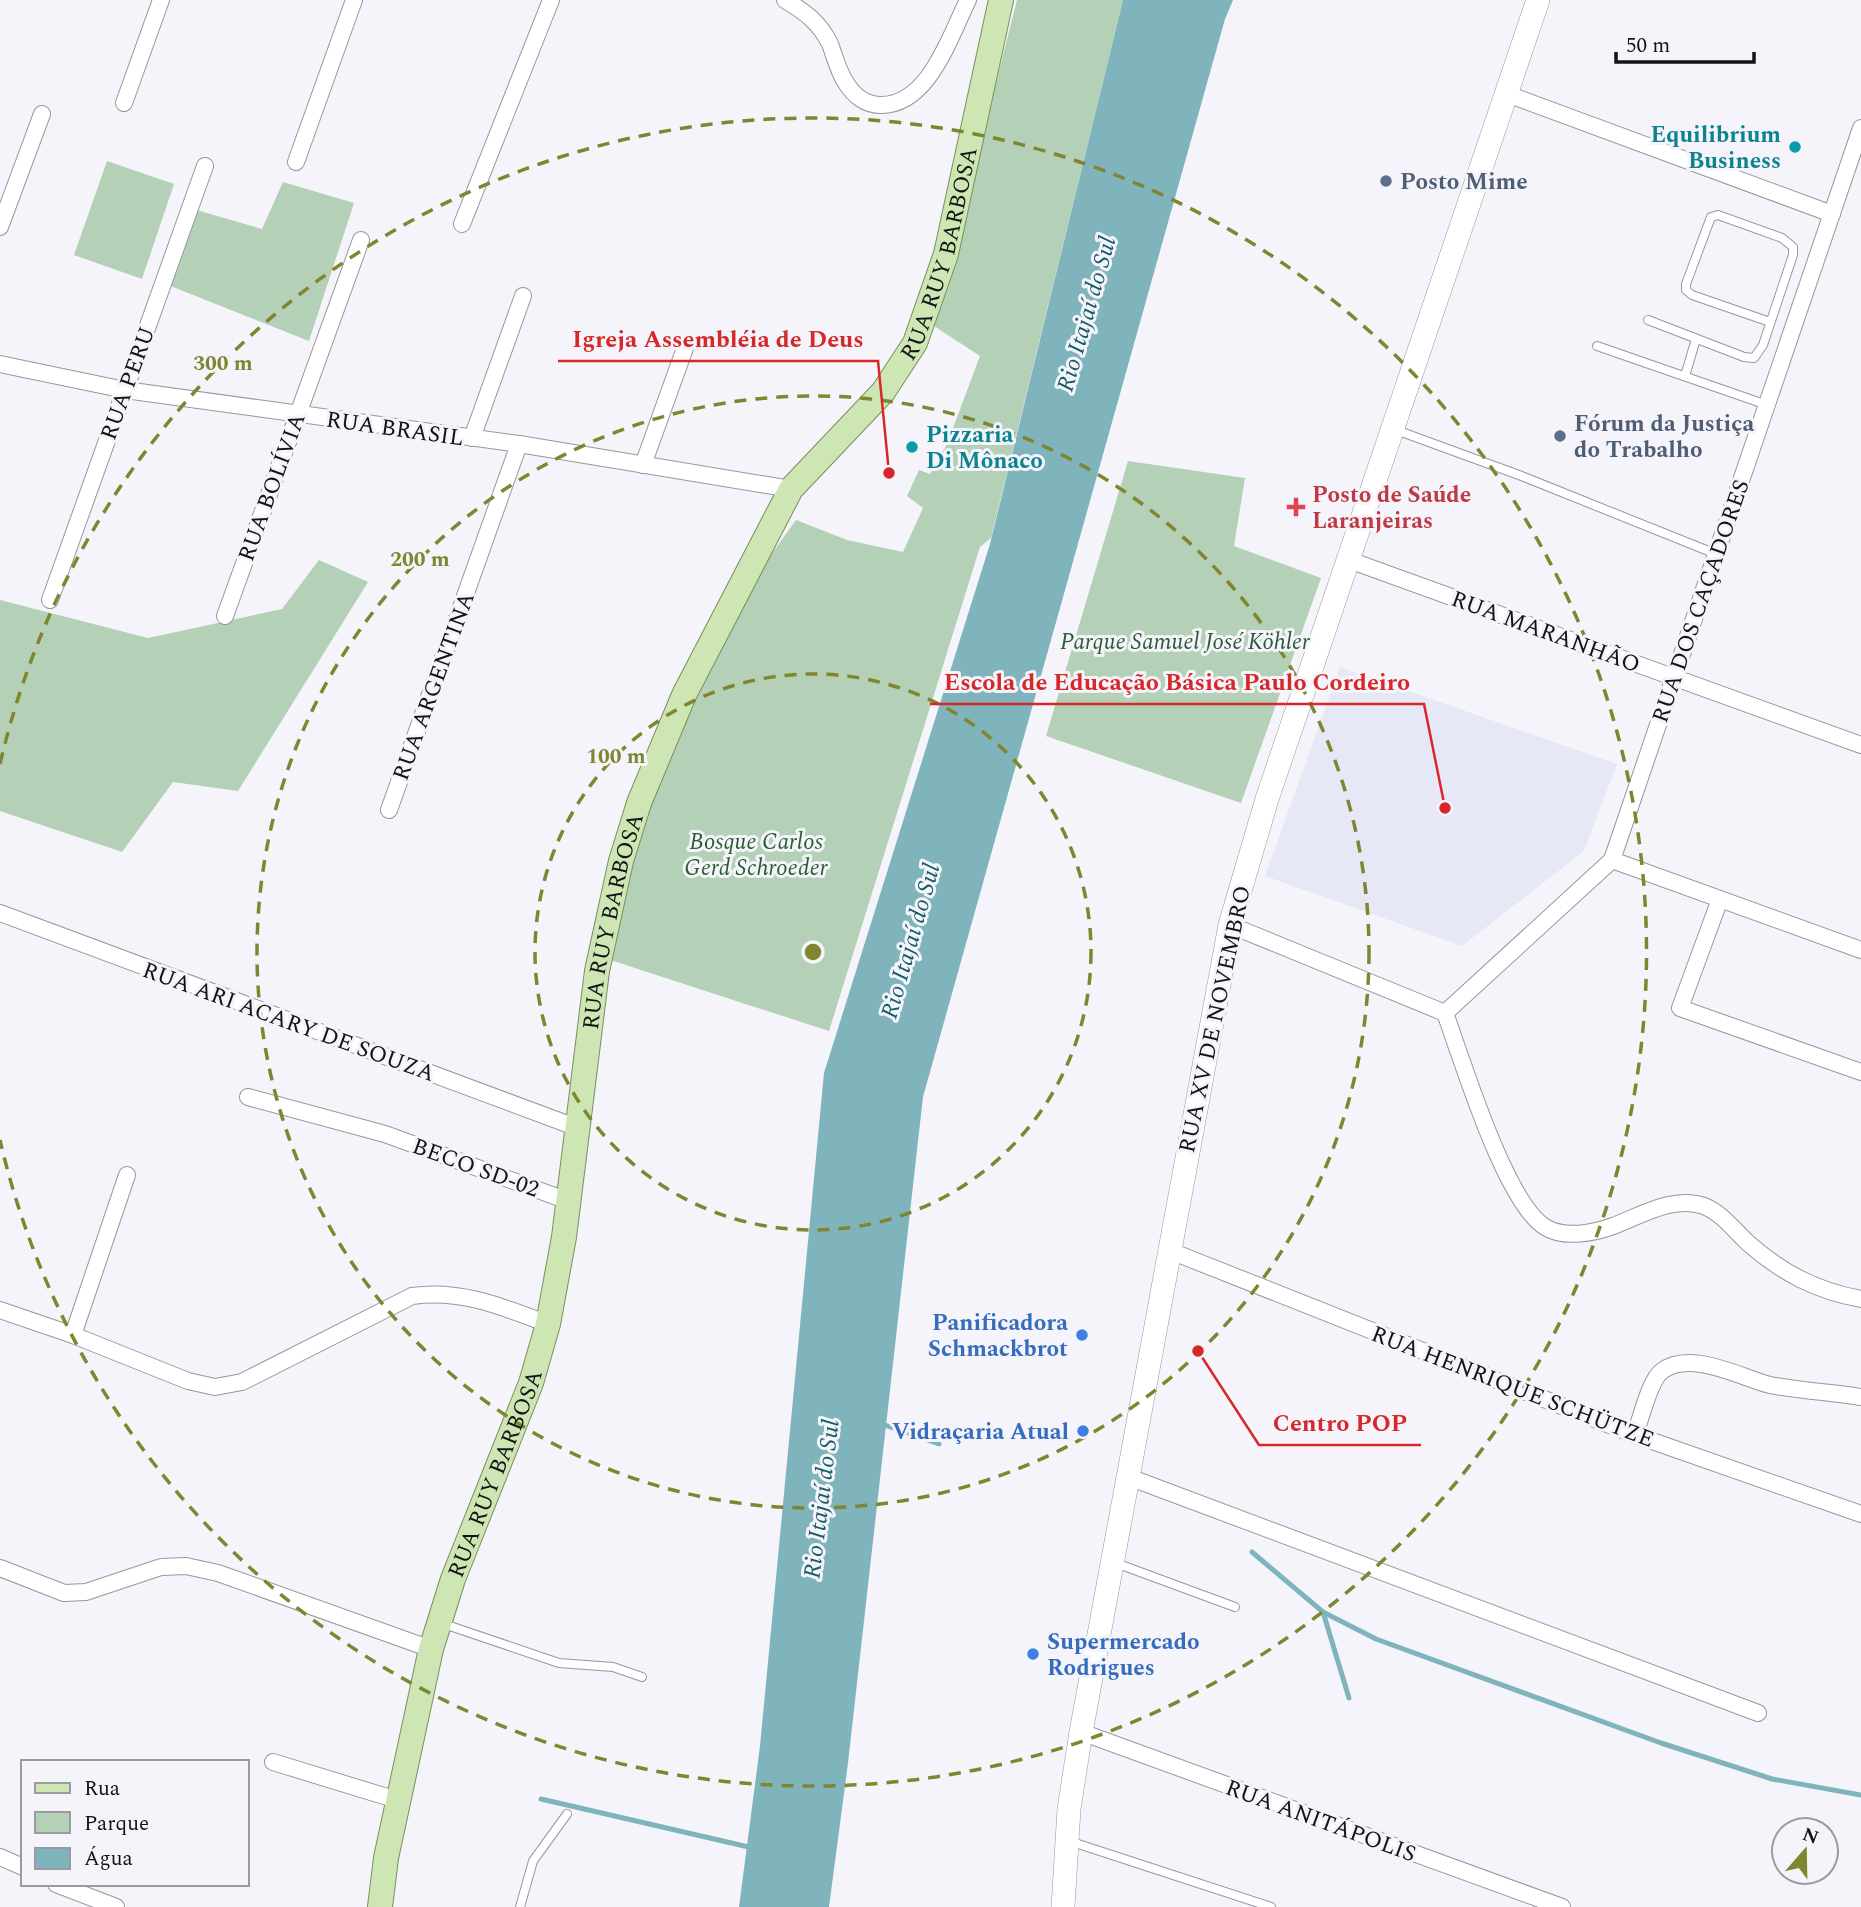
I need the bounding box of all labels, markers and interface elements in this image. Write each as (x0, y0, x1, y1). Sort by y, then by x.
scale bar (1616, 21, 1754, 65)
text: 50 m (1626, 30, 1670, 62)
place label: Equilibrium Business (1650, 118, 1781, 179)
marker: Equilibrium Business (1787, 139, 1803, 155)
street label: RUA RUY BARBOSA (892, 144, 988, 368)
place label: Posto Mime (1400, 165, 1528, 200)
marker: Posto Mime (1378, 173, 1394, 189)
water label: Rio Itajaí do Sul (1048, 233, 1126, 396)
callout: Igreja Assembléia de Deus (558, 316, 878, 361)
street label: RUA PERU (92, 322, 165, 445)
text: Igreja Assembléia de Deus (572, 322, 864, 358)
text: 300 m (193, 348, 253, 380)
street label: RUA BRASIL (324, 403, 466, 456)
place label: Fórum da Justiça do Trabalho (1574, 407, 1754, 468)
street label: RUA BOLÍVIA (229, 408, 315, 567)
place label: Pizzaria Di Mônaco (926, 418, 1043, 479)
marker: Fórum da Justiça do Trabalho (1552, 428, 1568, 444)
marker: Pizzaria Di Mônaco (904, 439, 920, 455)
street label: RUA DOS CAÇADORES (1643, 475, 1760, 728)
place label: Posto de Saúde Laranjeiras (1312, 478, 1471, 539)
marker: Posto de Saúde Laranjeiras (1286, 497, 1306, 517)
text: 200 m (390, 544, 450, 576)
street label: RUA MARANHÃO (1446, 582, 1645, 683)
street label: RUA ARGENTINA (384, 587, 485, 786)
park label: Parque Samuel José Köhler (1060, 625, 1311, 660)
callout: Escola de Educação Básica Paulo Cordeiro (930, 659, 1424, 704)
text: Escola de Educação Básica Paulo Cordeiro (944, 665, 1410, 701)
text: 100 m (586, 741, 646, 773)
street label: RUA RUY BARBOSA (574, 809, 654, 1032)
park label: Bosque Carlos Gerd Schroeder (684, 825, 829, 886)
water label: Rio Itajaí do Sul (872, 860, 950, 1023)
street label: RUA XV DE NOVEMBRO (1170, 882, 1261, 1156)
centre of rings (801, 940, 825, 964)
street label: RUA ARI ACARY DE SOUZA (137, 953, 440, 1092)
street label: BECO SD-02 (407, 1129, 544, 1208)
place label: Panificadora Schmackbrot (928, 1306, 1068, 1367)
street label: RUA HENRIQUE SCHÜTZE (1366, 1317, 1659, 1458)
marker: Panificadora Schmackbrot (1074, 1327, 1090, 1343)
street label: RUA RUY BARBOSA (439, 1366, 553, 1583)
callout: Centro POP (1259, 1400, 1421, 1445)
text: Centro POP (1273, 1406, 1407, 1442)
place label: Vidraçaria Atual (892, 1415, 1069, 1450)
water label: Rio Itajaí do Sul (794, 1418, 850, 1581)
marker: Vidraçaria Atual (1075, 1423, 1091, 1439)
place label: Supermercado Rodrigues (1047, 1625, 1200, 1686)
marker: Supermercado Rodrigues (1025, 1646, 1041, 1662)
legend (21, 1760, 248, 1886)
street label: RUA ANITÁPOLIS (1220, 1771, 1421, 1872)
text: Rua (84, 1773, 121, 1805)
text: Parque (84, 1808, 149, 1840)
north arrow (1770, 1816, 1840, 1886)
text: N (1798, 1820, 1823, 1853)
text: Água (84, 1843, 134, 1875)

